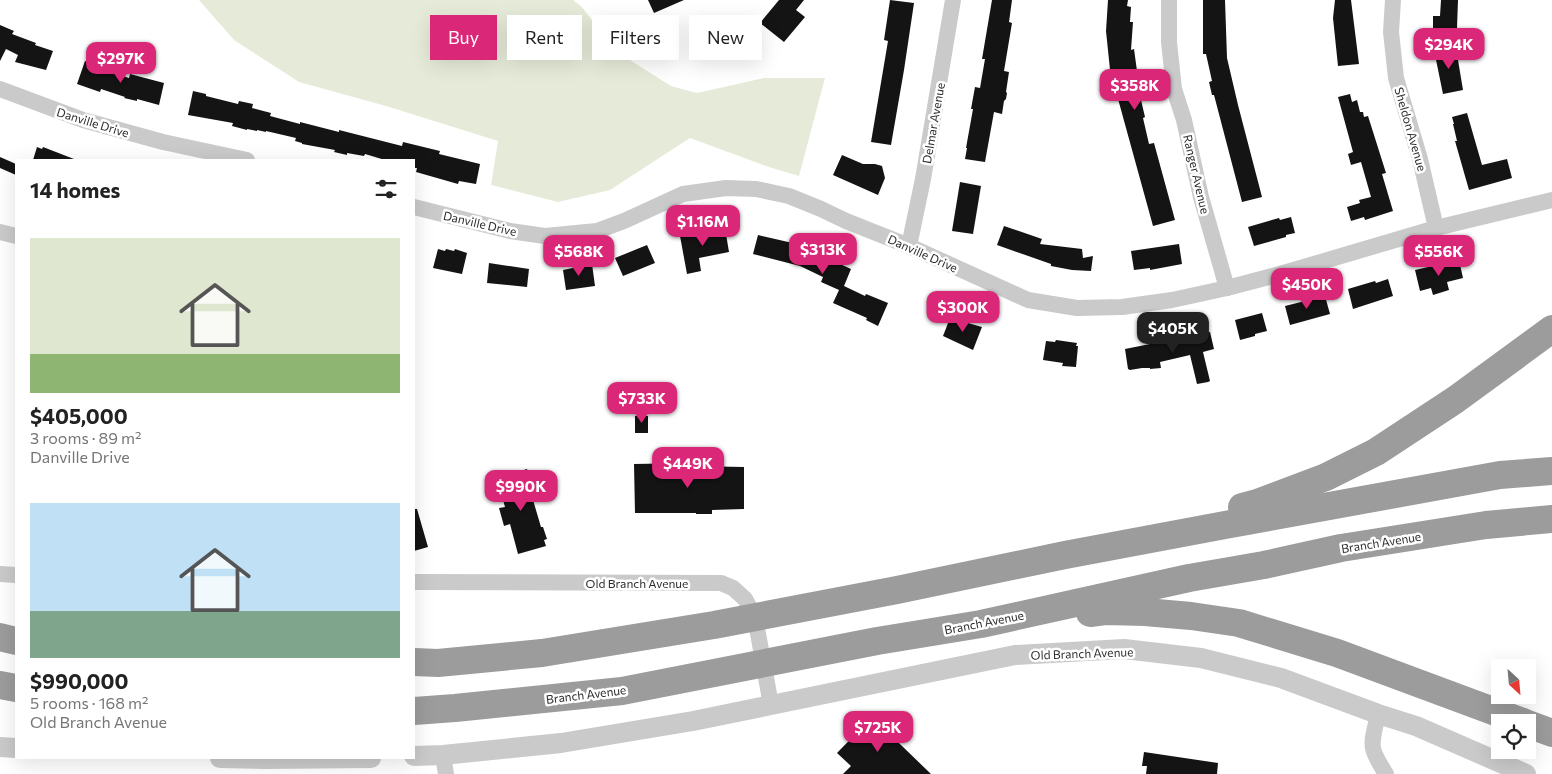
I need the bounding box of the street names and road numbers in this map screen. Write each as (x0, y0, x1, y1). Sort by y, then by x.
street label: Delmar Avenue (919, 81, 947, 165)
street label: Sheldon Avenue (1392, 85, 1430, 173)
street label: Danville Drive (55, 104, 131, 140)
street label: Ranger Avenue (1181, 133, 1213, 215)
street label: Danville Drive (442, 208, 518, 238)
street label: Danville Drive (886, 231, 960, 275)
street label: Branch Avenue (1340, 529, 1422, 555)
street label: Old Branch Avenue (586, 576, 688, 590)
street label: Branch Avenue (943, 607, 1025, 637)
street label: Old Branch Avenue (1030, 644, 1134, 662)
street label: Branch Avenue (545, 682, 627, 706)

